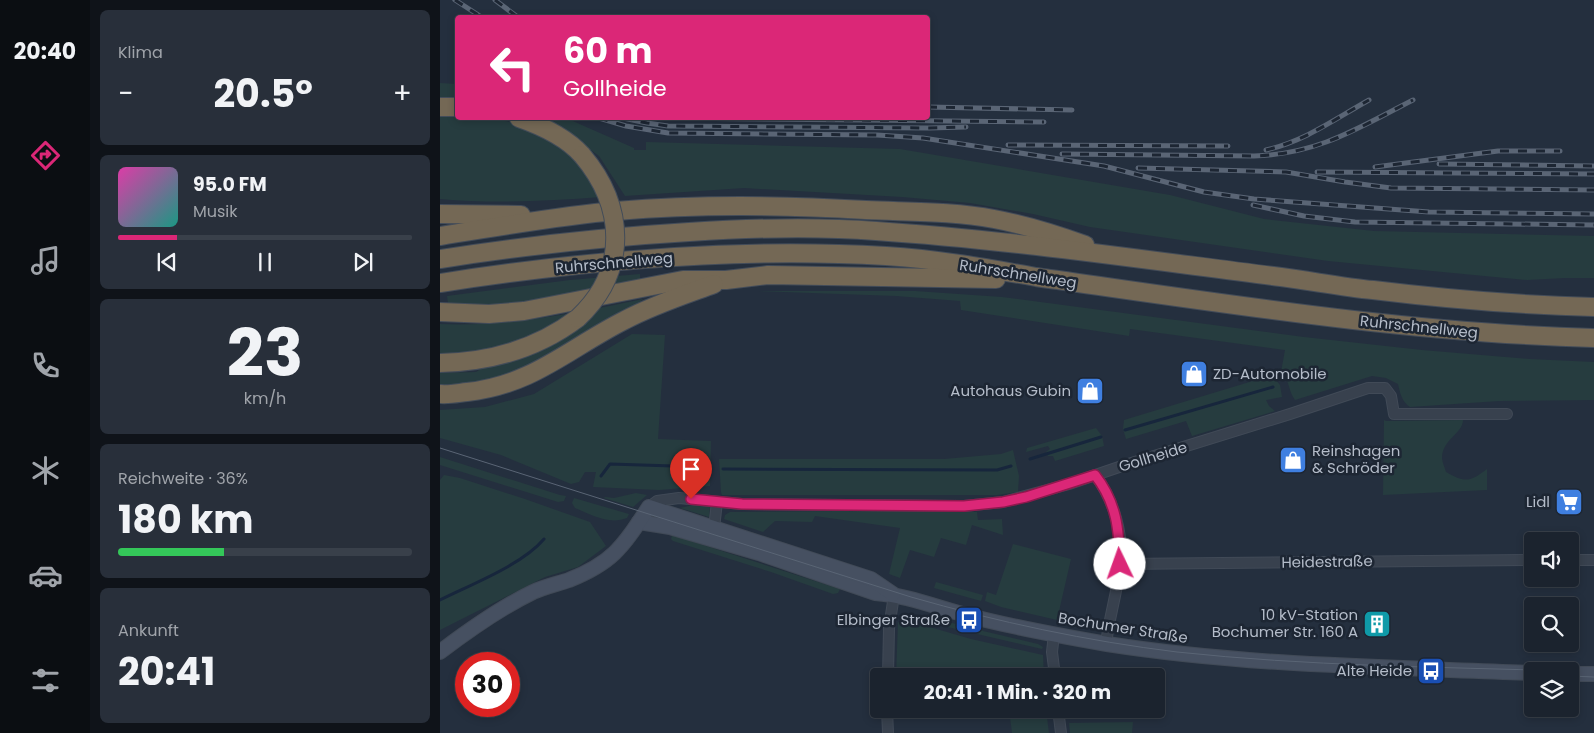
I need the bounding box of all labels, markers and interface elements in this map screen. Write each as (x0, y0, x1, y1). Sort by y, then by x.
text: 60 m (563, 26, 653, 75)
icon: left (480, 35, 545, 100)
text: 20:40 (14, 36, 76, 67)
text: Klima (118, 41, 163, 64)
text: 20.5° (213, 67, 313, 120)
text: Gollheide (563, 73, 667, 104)
text: − (118, 74, 133, 113)
text: + (393, 74, 412, 113)
icon: directions (28, 138, 63, 173)
text: 95.0 FM (193, 171, 267, 198)
text: Musik (193, 200, 238, 223)
icon: music (28, 243, 63, 278)
street label: Ruhrschnellweg (554, 247, 674, 278)
icon: previous (153, 248, 181, 276)
icon: pause (251, 248, 279, 276)
icon: next (349, 248, 377, 276)
street label: Ruhrschnellweg (958, 254, 1078, 293)
text: 23 (227, 308, 303, 399)
street label: Ruhrschnellweg (1359, 310, 1479, 343)
icon: phone (28, 348, 63, 383)
shop icon: ZD-Automobile (1179, 359, 1209, 389)
place label: ZD-Automobile (1213, 363, 1327, 384)
shop icon: Autohaus Gubin (1075, 376, 1105, 406)
place label: Autohaus Gubin (950, 380, 1071, 401)
text: km/h (244, 387, 286, 410)
street label: Gollheide (1116, 436, 1190, 477)
place label: Reinshagen & Schröder (1312, 440, 1400, 478)
shop icon: Reinshagen & Schröder (1278, 445, 1308, 475)
pin (670, 448, 712, 499)
icon: climate (28, 453, 63, 488)
icon: arrive (677, 455, 705, 483)
text: Reichweite · 36% (118, 467, 248, 490)
supermarket icon: Lidl (1554, 487, 1584, 517)
place label: Lidl (1526, 491, 1550, 512)
text: 180 km (118, 493, 253, 546)
map controls (1524, 532, 1579, 717)
button: sound (1524, 532, 1579, 587)
position arrow (1093, 537, 1145, 589)
street label: Heidestraße (1281, 550, 1373, 573)
icon: car (28, 558, 63, 593)
button: search (1524, 597, 1579, 652)
place label: 10 kV-Station Bochumer Str. 160 A (1212, 604, 1358, 642)
bus stop icon: Elbinger Straße (954, 605, 984, 635)
street label: Bochumer Straße (1057, 607, 1189, 648)
place label: Elbinger Straße (837, 609, 950, 630)
building icon: 10 kV-Station Bochumer Str. 160 A (1362, 609, 1392, 639)
text: Ankunft (118, 619, 179, 642)
text: 20:41 (118, 645, 215, 698)
speed limit sign: 30 (455, 652, 520, 717)
bus stop icon: Alte Heide (1416, 656, 1446, 686)
place label: Alte Heide (1337, 660, 1412, 681)
button: layers (1524, 662, 1579, 717)
icon: filters (28, 663, 63, 698)
text: 20:41 · 1 Min. · 320 m (924, 679, 1111, 706)

